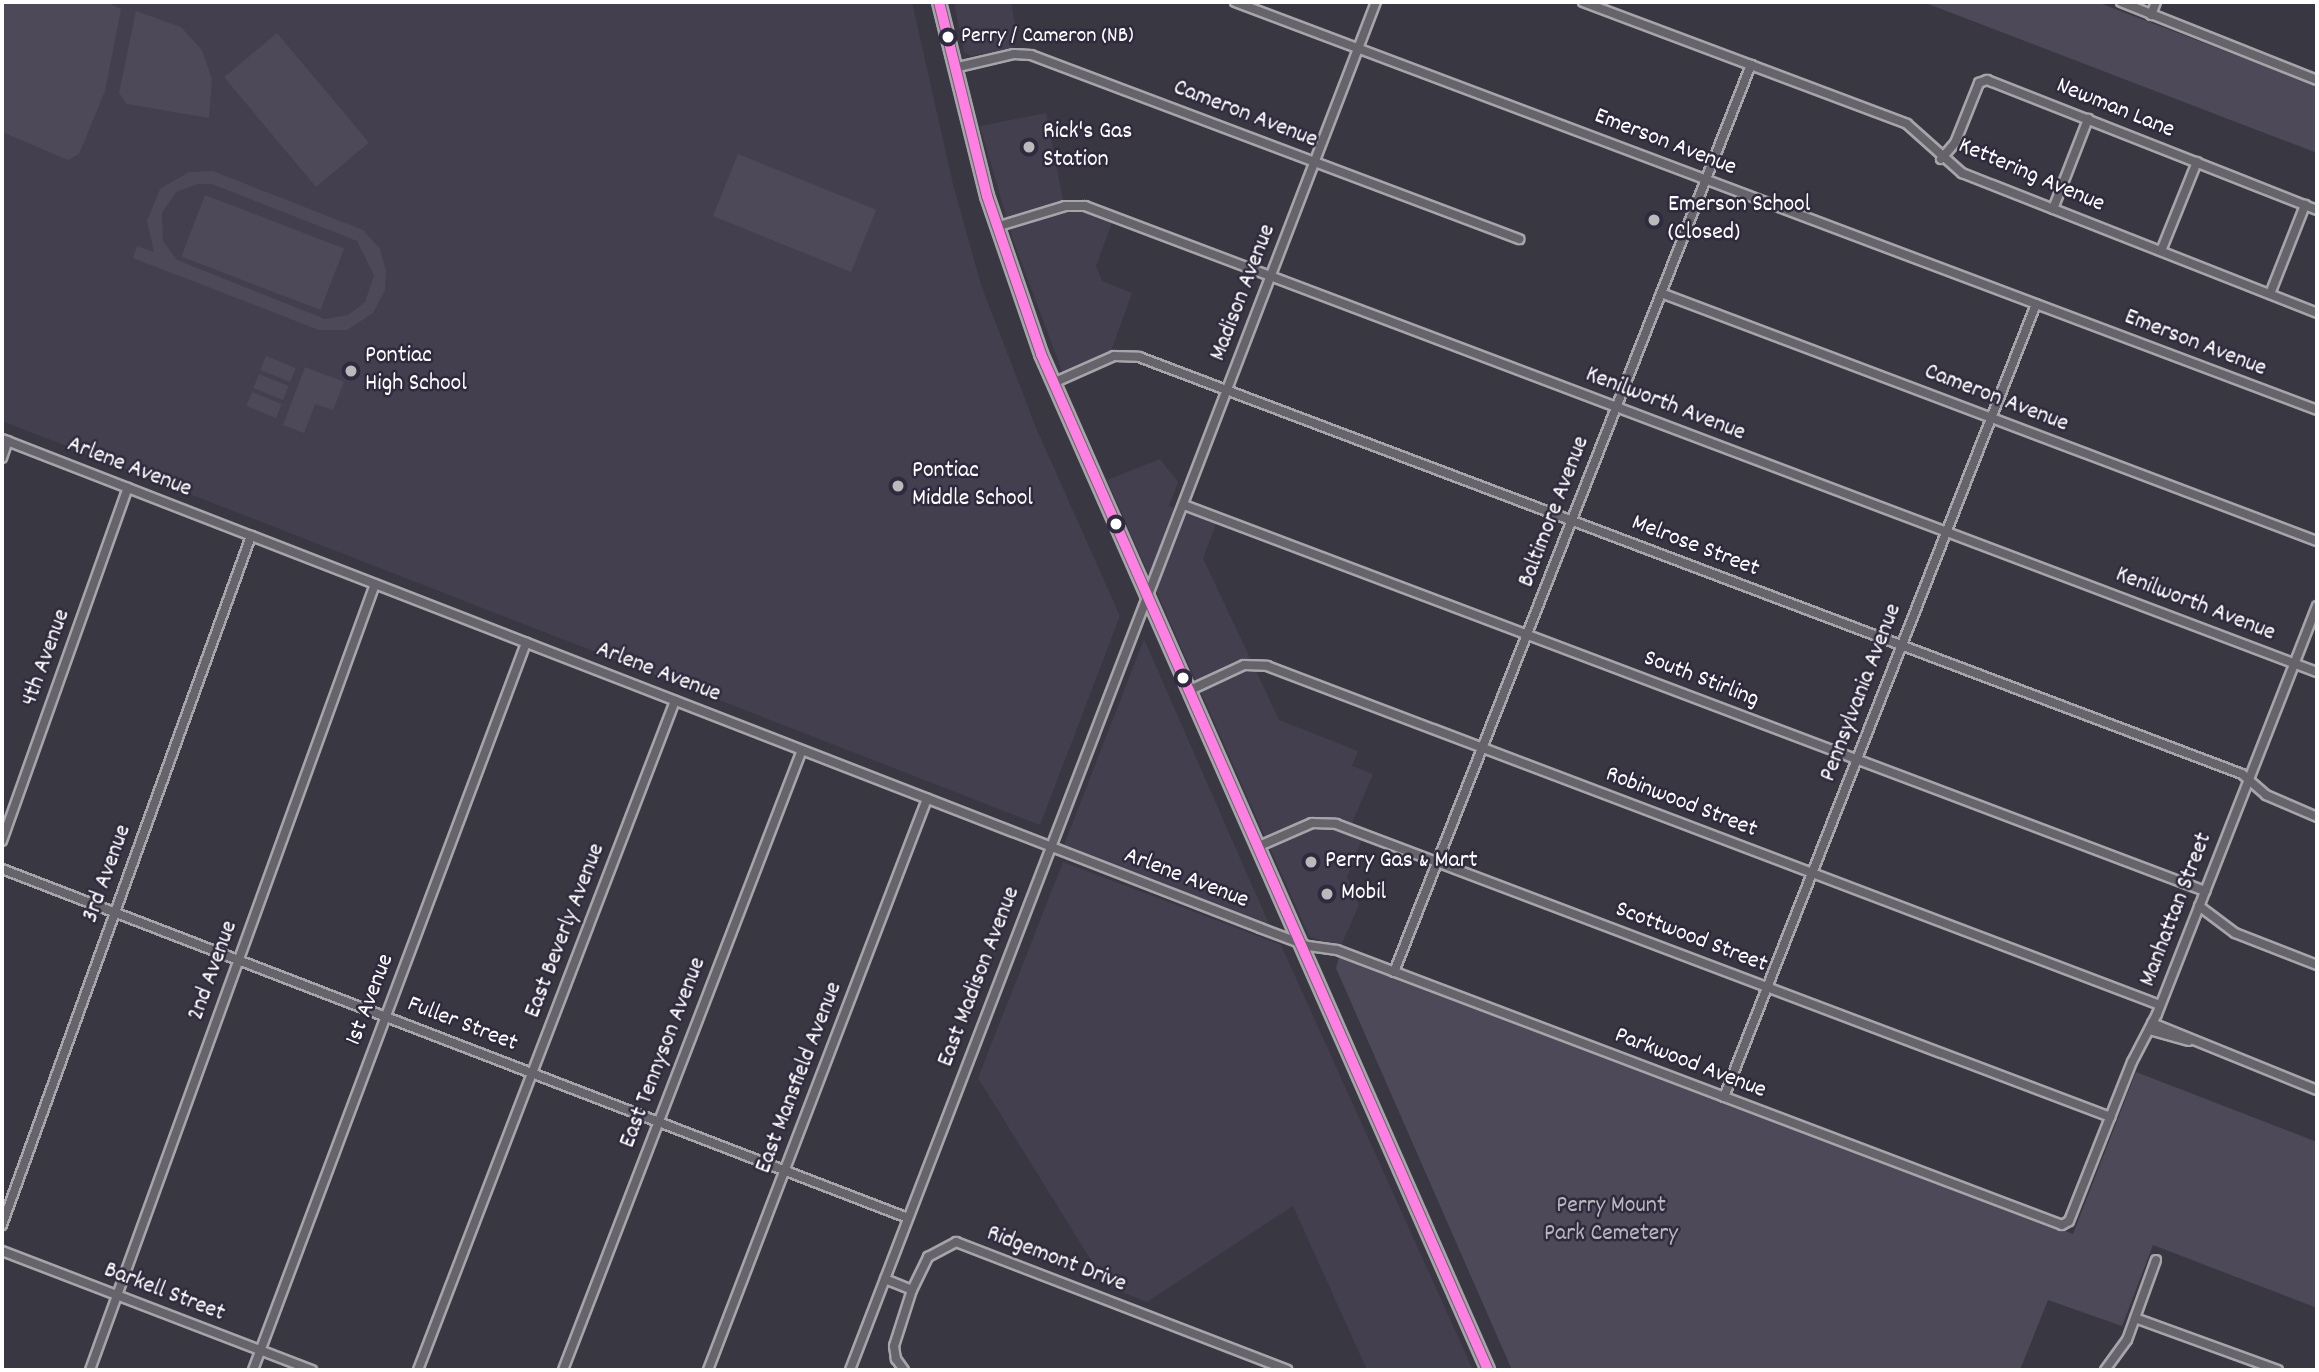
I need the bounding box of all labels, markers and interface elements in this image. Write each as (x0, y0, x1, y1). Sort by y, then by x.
place label: Perry / Cameron (NB) (961, 24, 1134, 50)
marker: Perry / Cameron (NB) (941, 30, 955, 44)
street label: Newman Lane (2052, 72, 2178, 146)
street label: Cameron Avenue (1169, 74, 1321, 156)
street label: Emerson Avenue (1590, 103, 1740, 183)
place label: Rick's Gas Station (1043, 119, 1132, 175)
street label: Kettering Avenue (1954, 132, 2108, 220)
marker: Rick's Gas Station (1021, 139, 1037, 155)
place label: Emerson School (Closed) (1668, 192, 1811, 248)
marker: Emerson School (Closed) (1646, 212, 1662, 228)
street label: Madison Avenue (1205, 221, 1283, 365)
street label: Emerson Avenue (2120, 304, 2270, 384)
place label: Pontiac High School (365, 343, 467, 399)
street label: Cameron Avenue (1920, 358, 2072, 440)
street label: Kenilworth Avenue (1581, 361, 1749, 449)
marker: Pontiac High School (343, 363, 359, 379)
street label: Arlene Avenue (63, 431, 195, 505)
street label: Baltimore Avenue (1513, 432, 1597, 592)
place label: Pontiac Middle School (912, 458, 1033, 514)
marker: Pontiac Middle School (890, 478, 906, 494)
street label: Melrose Street (1627, 509, 1763, 585)
unlabelled marker (1109, 517, 1123, 531)
street label: Kenilworth Avenue (2111, 561, 2279, 649)
street label: Pennsylvania Avenue (1815, 600, 1909, 786)
street label: 4th Avenue (16, 606, 78, 710)
street label: Arlene Avenue (592, 636, 724, 710)
street label: South Stirling (1639, 645, 1763, 715)
unlabelled marker (1176, 671, 1190, 685)
street label: Robinwood Street (1601, 761, 1761, 845)
street label: 3rd Avenue (77, 821, 139, 927)
street label: Manhattan Street (2134, 829, 2220, 991)
street label: East Beverly Avenue (519, 840, 613, 1022)
street label: Arlene Avenue (1120, 842, 1252, 916)
place label: Perry Gas & Mart (1325, 848, 1478, 876)
marker: Perry Gas & Mart (1303, 854, 1319, 870)
place label: Mobil (1341, 880, 1386, 908)
street label: East Madison Avenue (932, 883, 1028, 1071)
marker: Mobil (1319, 886, 1335, 902)
street label: Scottwood Street (1611, 896, 1771, 980)
street label: 2nd Avenue (183, 917, 245, 1025)
street label: 1st Avenue (340, 950, 402, 1050)
street label: East Tennyson Avenue (614, 954, 714, 1152)
street label: East Mansfield Avenue (750, 978, 850, 1178)
street label: Fuller Street (403, 991, 521, 1059)
street label: Parkwood Avenue (1610, 1022, 1770, 1106)
park label: Perry Mount Park Cemetery (1544, 1193, 1678, 1249)
street label: Ridgemont Drive (982, 1220, 1130, 1300)
street label: Barkell Street (99, 1257, 229, 1329)

